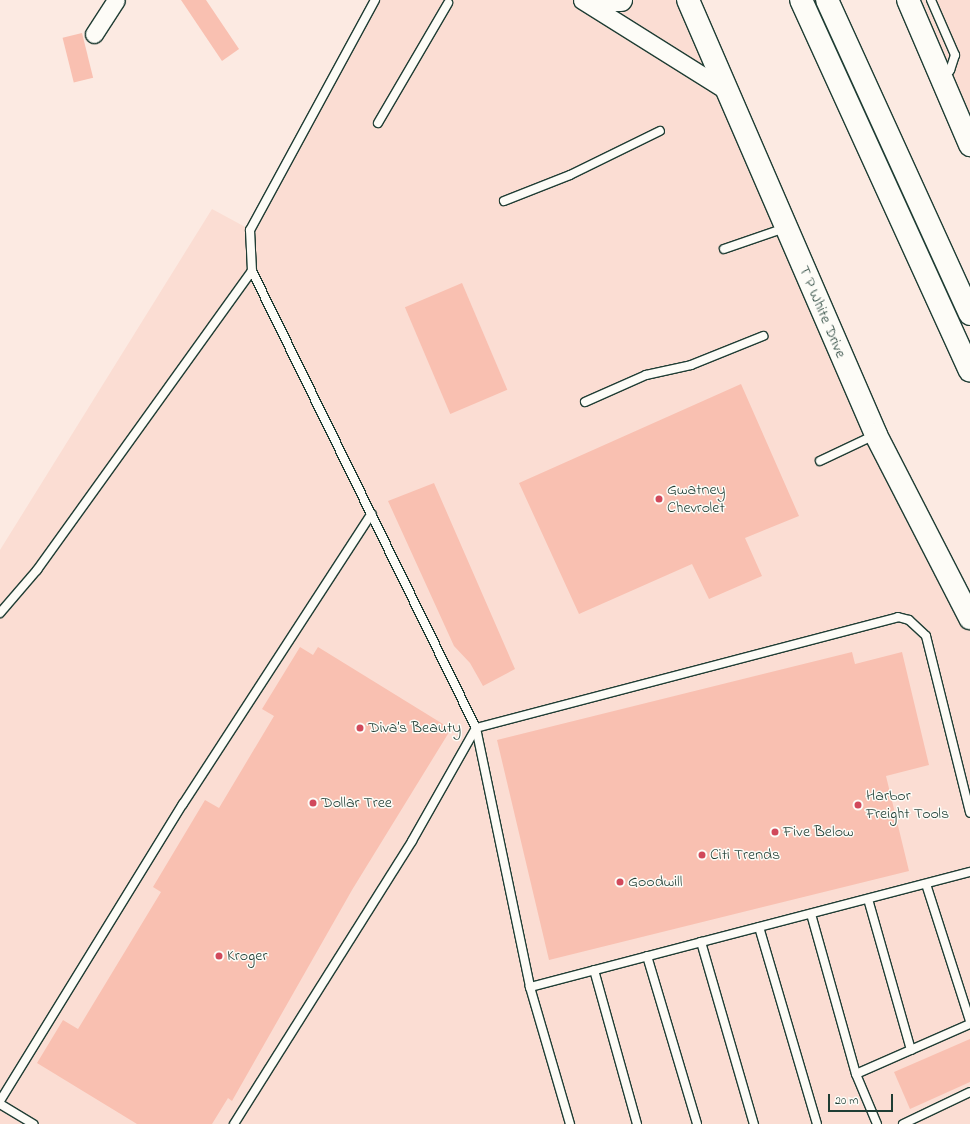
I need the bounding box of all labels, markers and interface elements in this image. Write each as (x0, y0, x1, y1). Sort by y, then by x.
street label: T P White Drive (794, 263, 850, 361)
place label: Gwatney Chevrolet (667, 480, 725, 518)
marker: Gwatney Chevrolet (654, 494, 664, 504)
place label: Diva’s Beauty (368, 718, 461, 738)
marker: Diva’s Beauty (355, 723, 365, 733)
place label: Harbor Freight Tools (866, 786, 949, 824)
place label: Dollar Tree (321, 793, 392, 813)
marker: Dollar Tree (308, 798, 318, 808)
marker: Harbor Freight Tools (853, 800, 863, 810)
place label: Five Below (783, 822, 854, 842)
marker: Five Below (770, 827, 780, 837)
place label: Citi Trends (710, 845, 780, 865)
marker: Citi Trends (697, 850, 707, 860)
place label: Goodwill (628, 872, 682, 892)
marker: Goodwill (615, 877, 625, 887)
place label: Kroger (227, 946, 267, 966)
marker: Kroger (214, 951, 224, 961)
scale bar (830, 1086, 895, 1112)
text: 20 m (835, 1092, 858, 1110)

